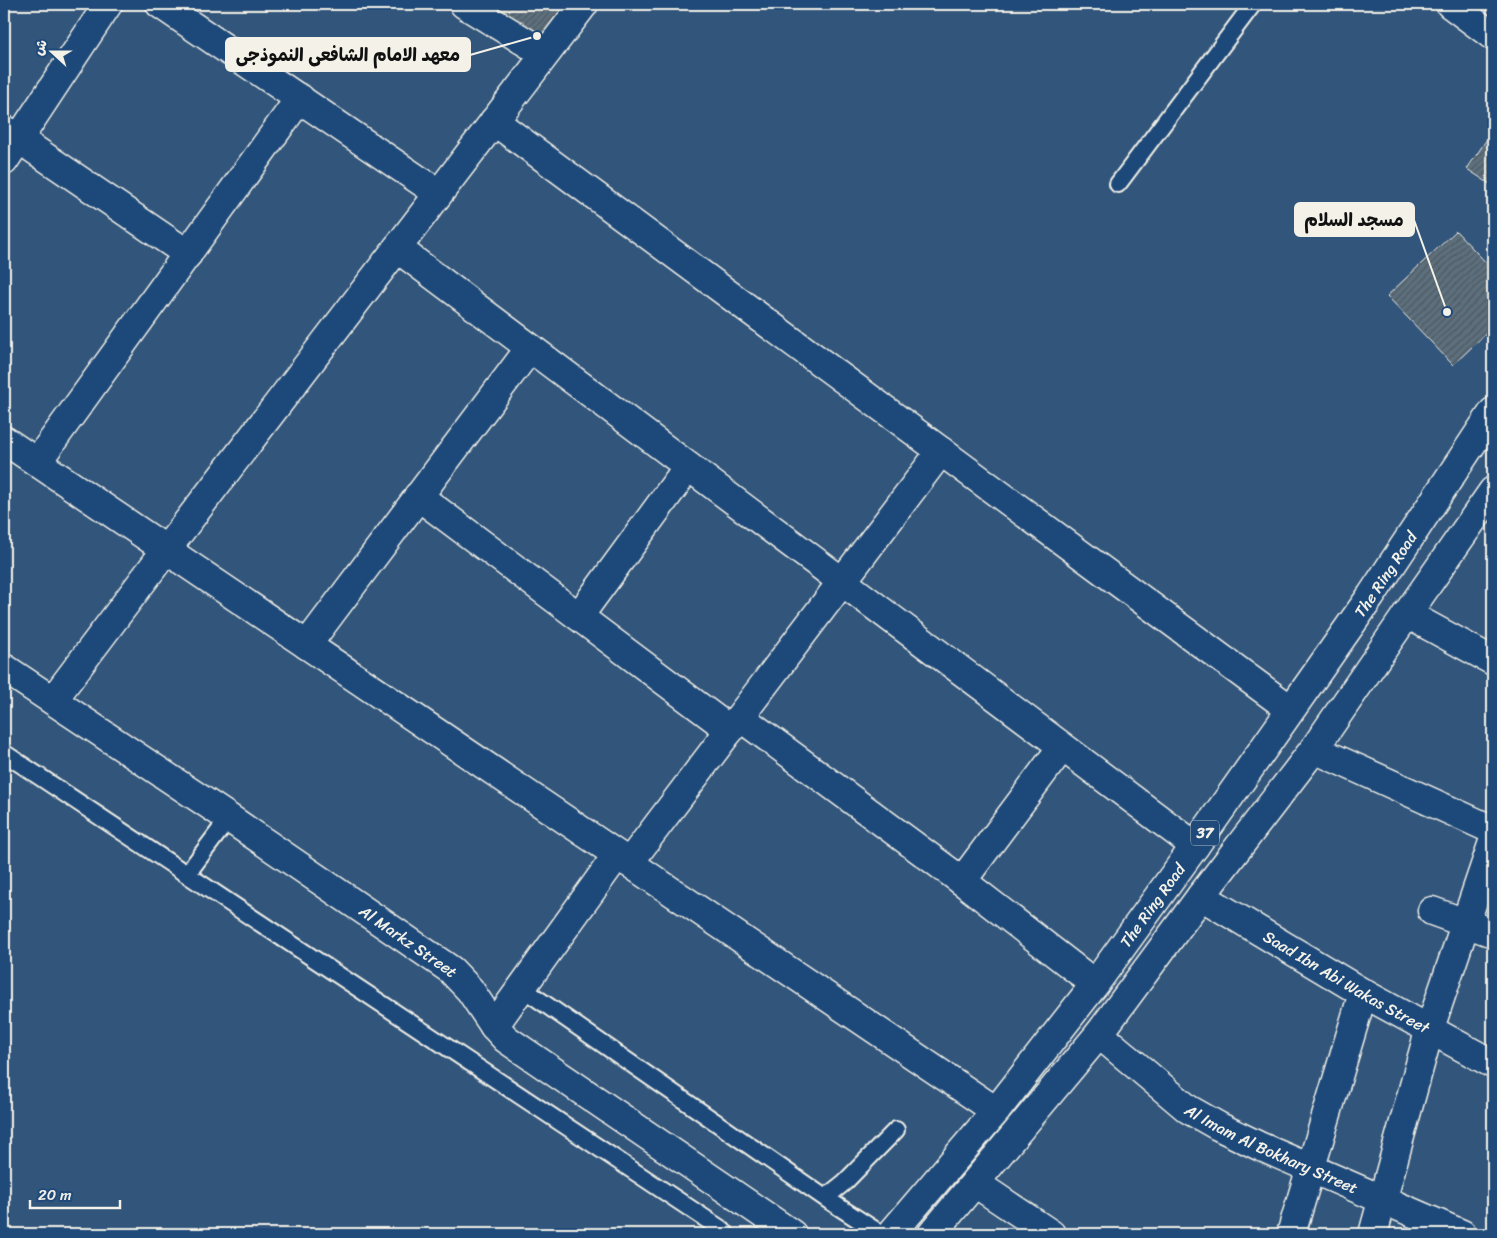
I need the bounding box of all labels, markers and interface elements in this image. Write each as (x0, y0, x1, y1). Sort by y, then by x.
north arrow (28, 28, 78, 78)
text: ش (26, 36, 55, 59)
callout: معهد الامام الشافعى النموذجى (226, 38, 470, 71)
text: معهد الامام الشافعى النموذجى (236, 39, 460, 71)
callout: مسجد السلام (1295, 203, 1414, 236)
text: مسجد السلام (1304, 204, 1404, 236)
street label: The Ring Road (1346, 524, 1426, 623)
road number: 37 (1191, 820, 1219, 846)
street label: The Ring Road (1111, 856, 1194, 954)
street label: Al Markz Street (352, 896, 465, 984)
street label: Saad Ibn Abi Wakas Street (1258, 922, 1436, 1042)
street label: Al Imam Al Bokhary Street (1178, 1095, 1363, 1202)
scale bar (30, 1178, 120, 1210)
text: 20 m (38, 1182, 72, 1208)

